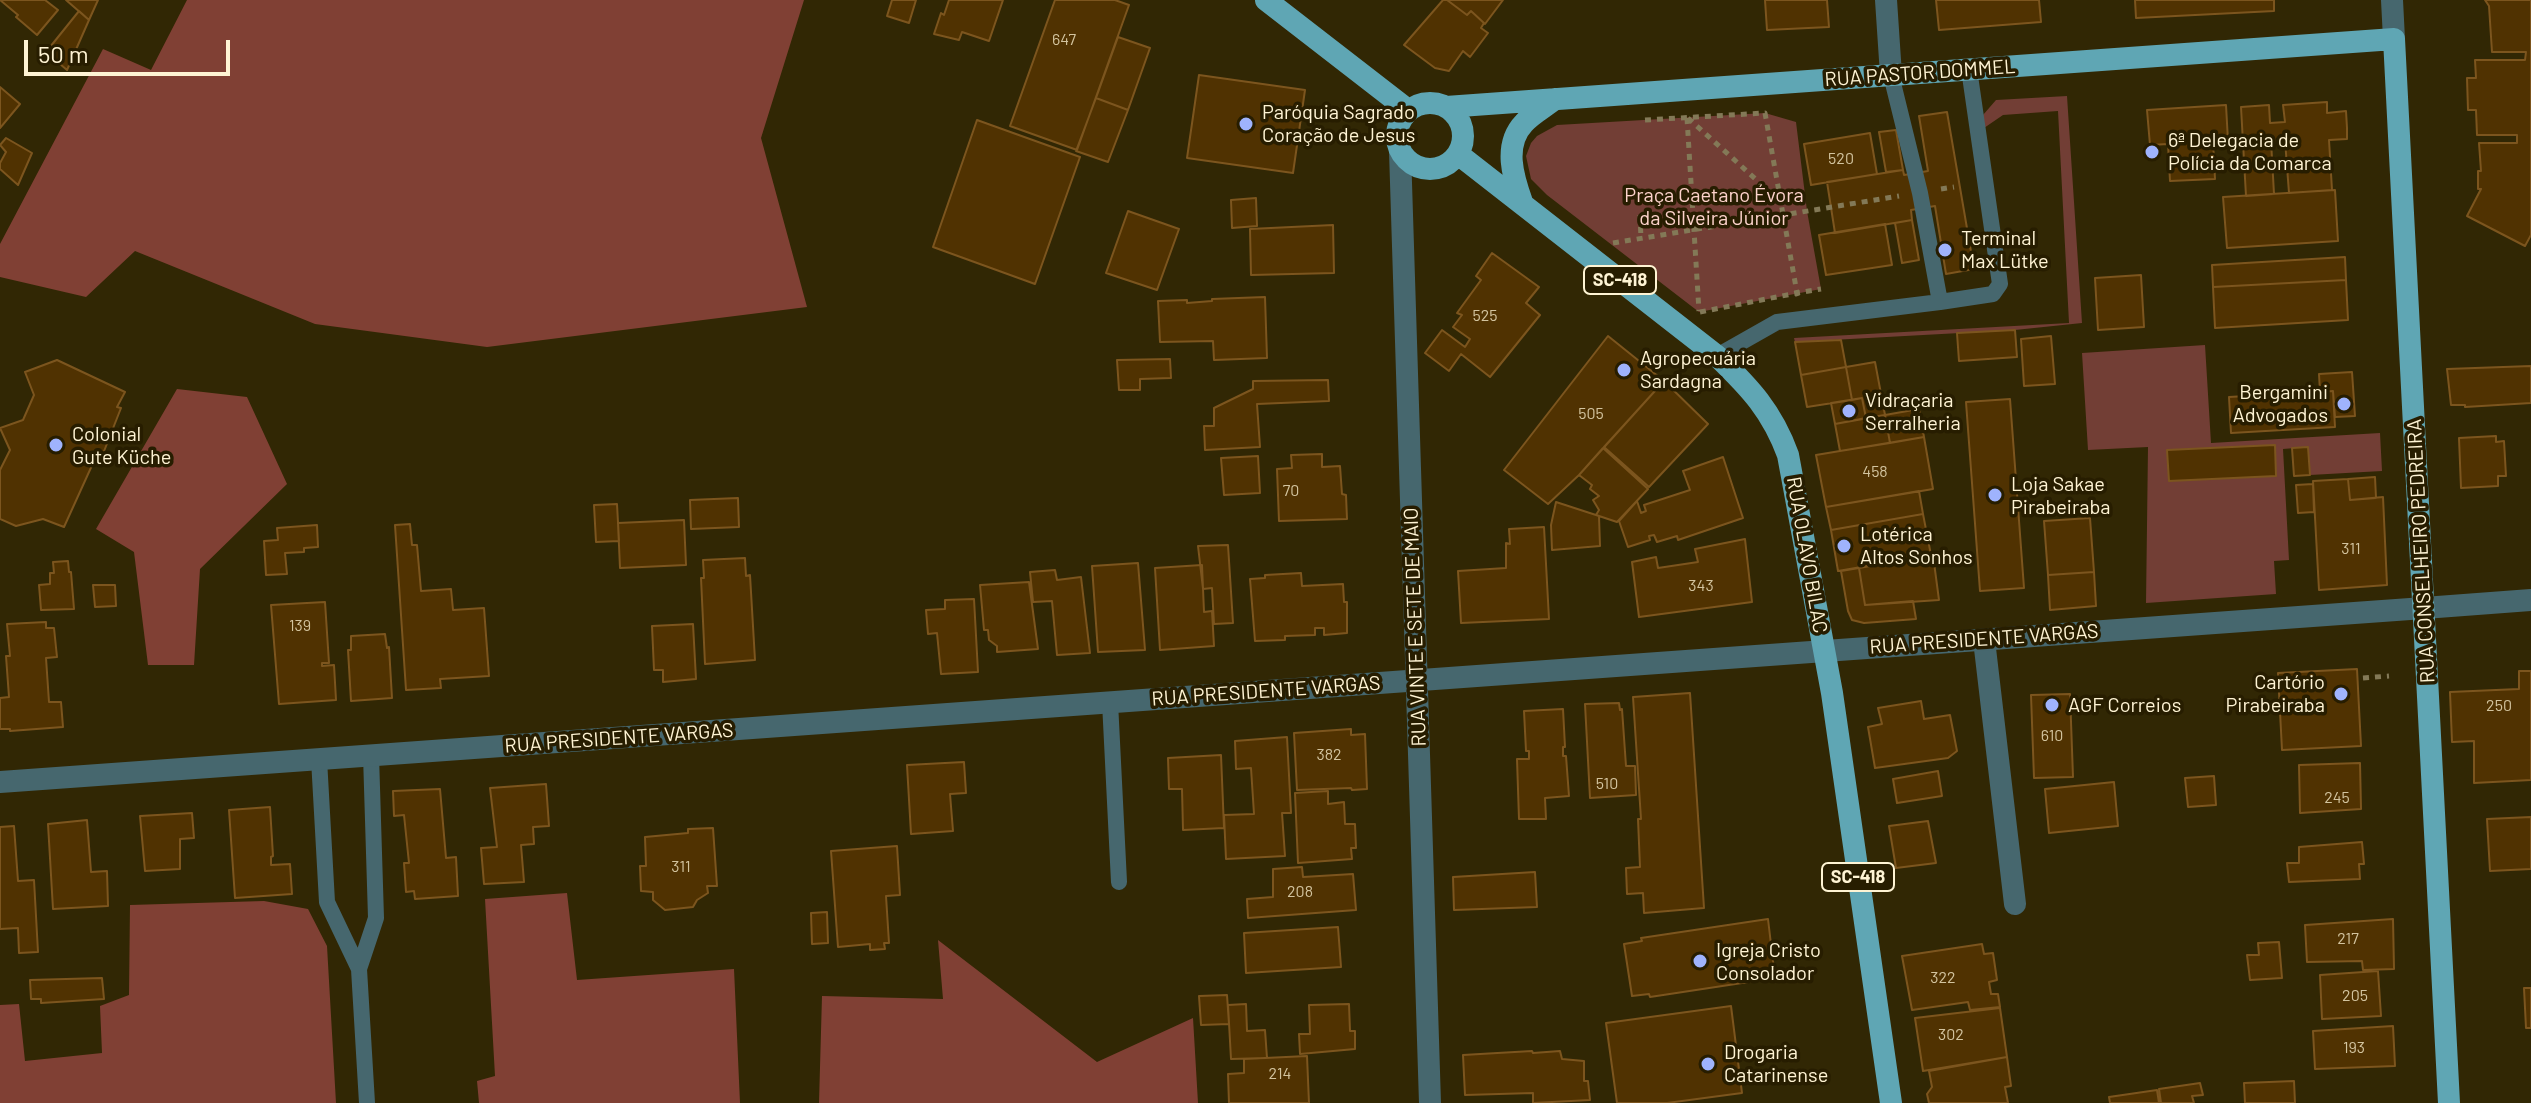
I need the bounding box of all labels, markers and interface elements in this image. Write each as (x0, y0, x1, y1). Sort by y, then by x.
scale bar (28, 24, 234, 74)
house number: 647 (1052, 30, 1076, 50)
text: 50 m (38, 39, 89, 68)
street label: RUA PASTOR DOMMEL (1824, 54, 2016, 92)
place label: Paróquia Sagrado Coração de Jesus (1262, 100, 1415, 147)
marker: Paróquia Sagrado Coração de Jesus (1237, 115, 1255, 133)
place label: 6ª Delegacia de Polícia da Comarca (2168, 128, 2332, 175)
marker: 6ª Delegacia de Polícia da Comarca (2143, 143, 2161, 161)
house number: 520 (1828, 149, 1854, 169)
park label: Praça Caetano Évora da Silveira Júnior (1624, 183, 1804, 230)
place label: Terminal Max Lütke (1961, 226, 2049, 273)
marker: Terminal Max Lütke (1936, 241, 1954, 259)
road number: SC-418 (1584, 266, 1656, 294)
house number: 525 (1472, 306, 1498, 326)
place label: Agropecuária Sardagna (1640, 346, 1756, 393)
marker: Agropecuária Sardagna (1615, 361, 1633, 379)
place label: Bergamini Advogados (2233, 380, 2328, 427)
place label: Vidraçaria Serralheria (1865, 388, 1961, 435)
marker: Bergamini Advogados (2335, 395, 2353, 413)
marker: Vidraçaria Serralheria (1840, 402, 1858, 420)
house number: 505 (1578, 404, 1604, 424)
street label: RUA CONSELHEIRO PEDREIRA (2402, 418, 2440, 684)
place label: Colonial Gute Küche (72, 422, 171, 469)
marker: Colonial Gute Küche (47, 436, 65, 454)
house number: 458 (1862, 462, 1888, 482)
place label: Loja Sakae Pirabeiraba (2011, 472, 2111, 519)
street label: RUA OLAVO BILAC (1781, 475, 1833, 635)
house number: 70 (1283, 481, 1299, 501)
marker: Loja Sakae Pirabeiraba (1986, 486, 2004, 504)
street label: RUA VINTE E SETE DE MAIO (1399, 507, 1431, 747)
place label: Lotérica Altos Sonhos (1860, 522, 1973, 569)
marker: Lotérica Altos Sonhos (1835, 537, 1853, 555)
house number: 311 (2341, 539, 2361, 559)
house number: 343 (1688, 576, 1714, 596)
house number: 139 (289, 616, 311, 636)
street label: RUA PRESIDENTE VARGAS (1869, 619, 2099, 659)
place label: Cartório Pirabeiraba (2225, 670, 2325, 717)
street label: RUA PRESIDENTE VARGAS (1151, 671, 1381, 711)
marker: Cartório Pirabeiraba (2332, 685, 2350, 703)
place label: AGF Correios (2068, 693, 2181, 717)
marker: AGF Correios (2043, 696, 2061, 714)
house number: 250 (2486, 696, 2512, 716)
street label: RUA PRESIDENTE VARGAS (504, 718, 734, 758)
house number: 610 (2041, 726, 2063, 746)
house number: 382 (1316, 745, 1342, 765)
house number: 510 (1596, 774, 1618, 794)
house number: 245 (2324, 788, 2350, 808)
house number: 311 (671, 857, 691, 877)
road number: SC-418 (1822, 863, 1894, 891)
house number: 208 (1287, 882, 1313, 902)
house number: 217 (2337, 929, 2359, 949)
place label: Igreja Cristo Consolador (1716, 938, 1821, 985)
marker: Igreja Cristo Consolador (1691, 952, 1709, 970)
house number: 322 (1930, 968, 1956, 988)
house number: 205 (2342, 986, 2368, 1006)
house number: 302 (1938, 1025, 1964, 1045)
house number: 193 (2343, 1038, 2365, 1058)
place label: Drogaria Catarinense (1724, 1040, 1828, 1087)
marker: Drogaria Catarinense (1699, 1055, 1717, 1073)
house number: 214 (1269, 1064, 1291, 1084)

